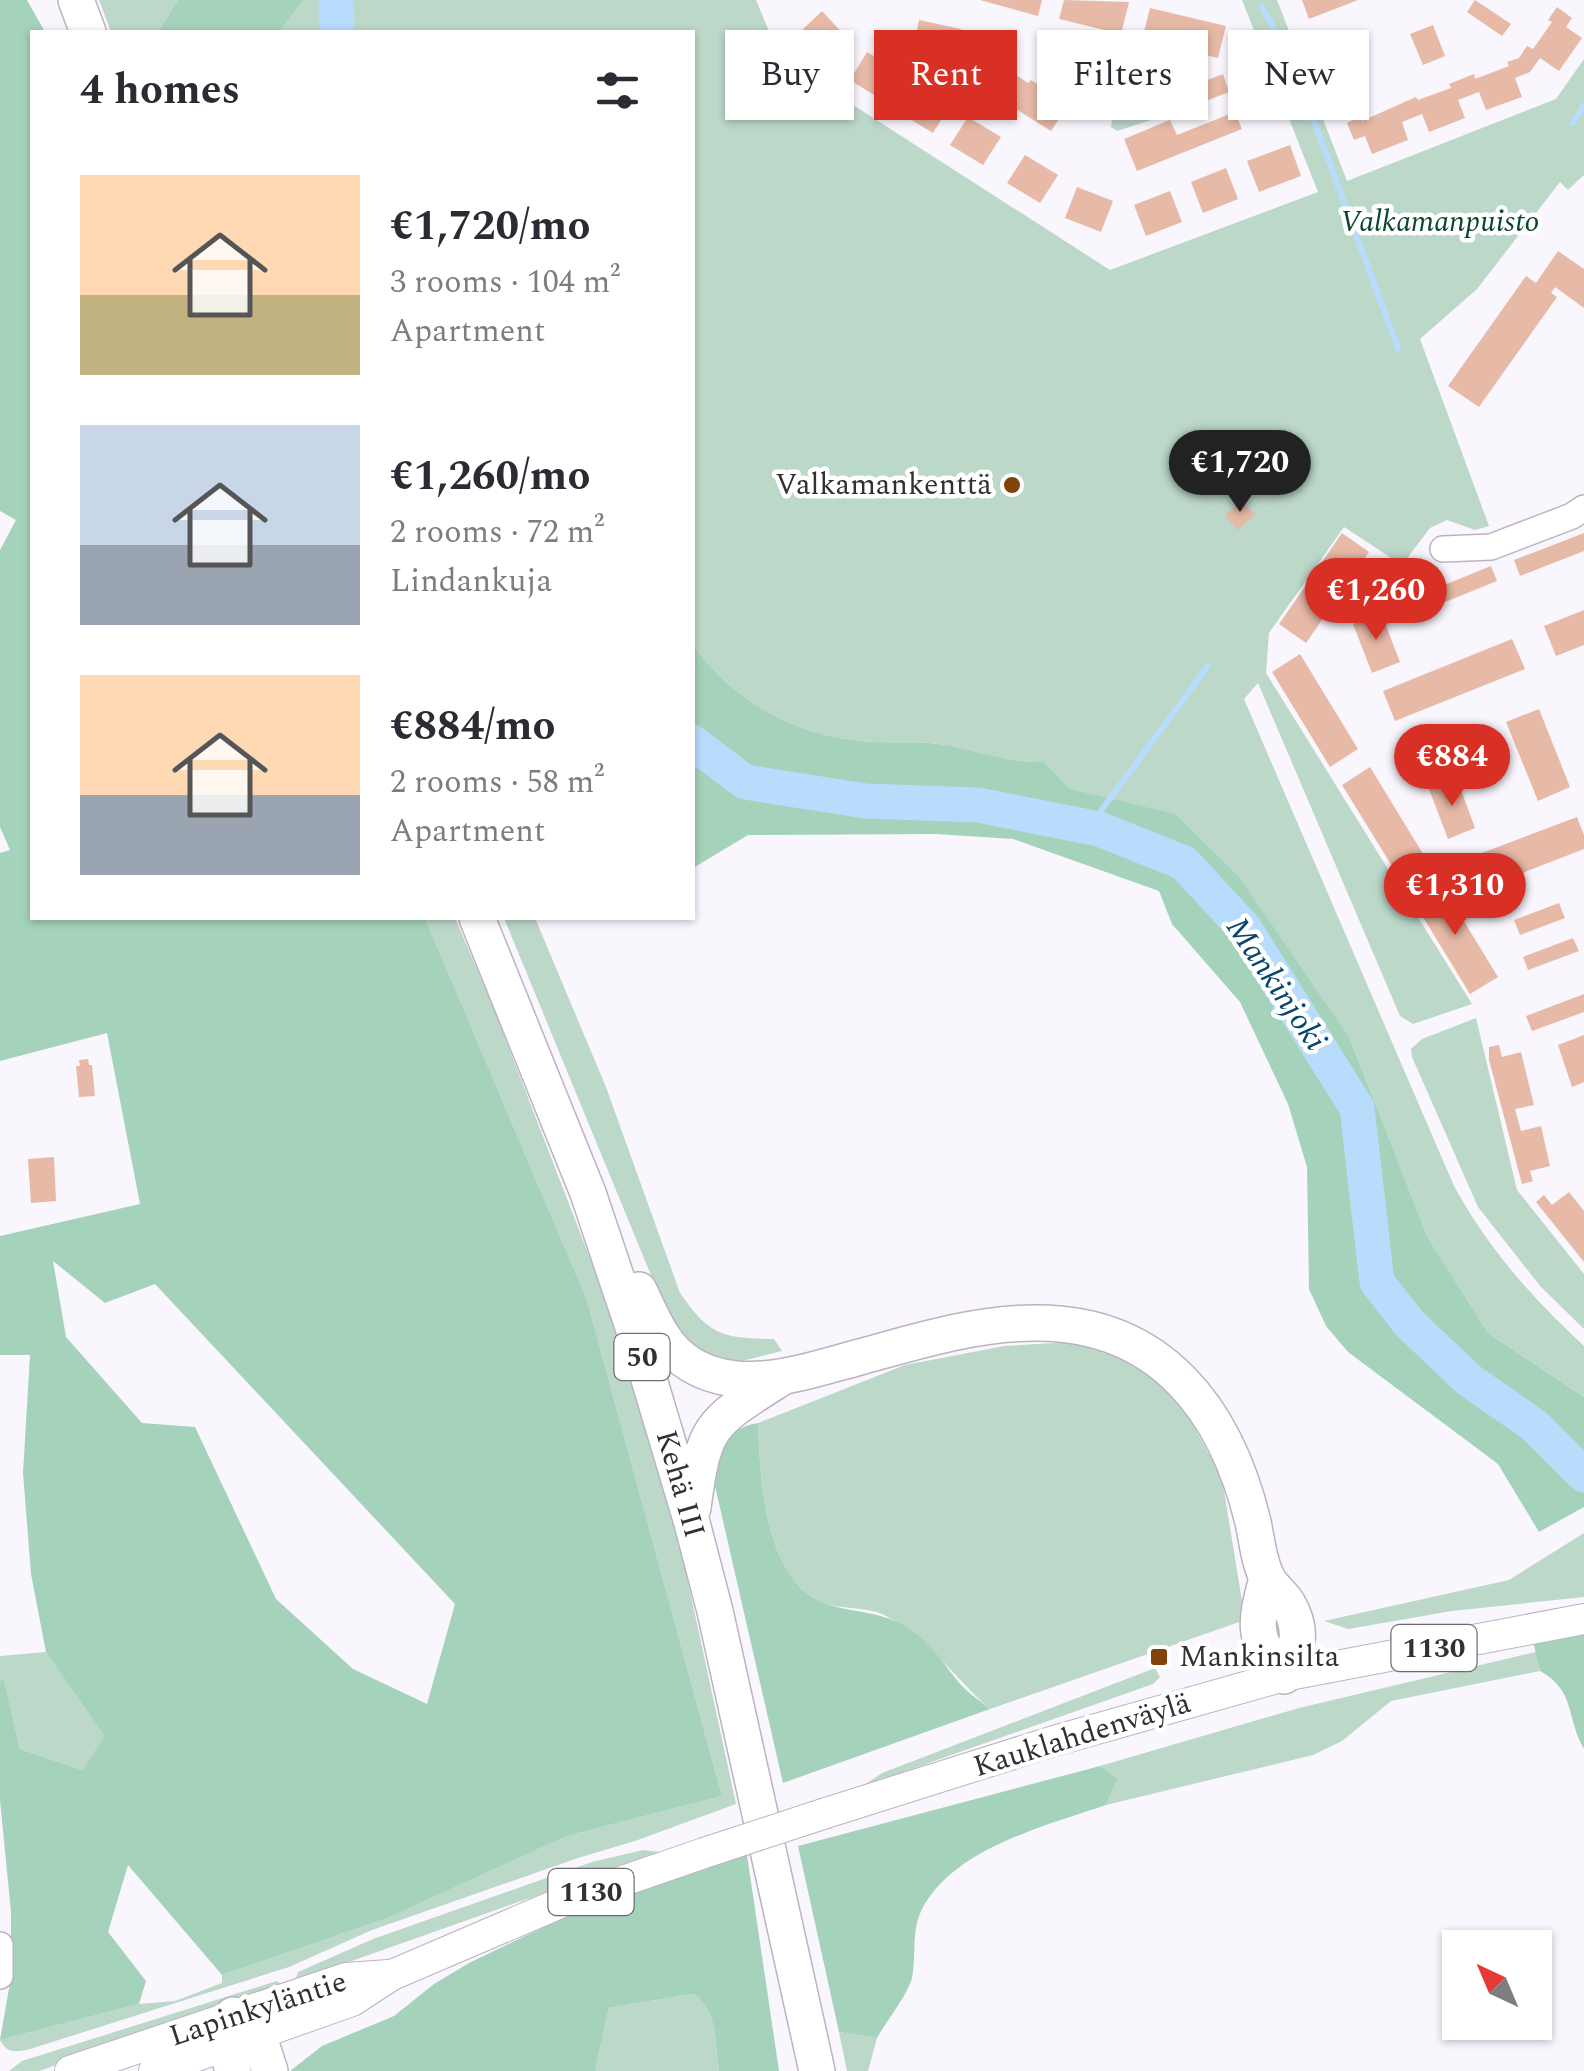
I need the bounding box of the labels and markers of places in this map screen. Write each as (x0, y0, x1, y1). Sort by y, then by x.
pin: €1,720 (1159, 430, 1321, 515)
place label: Valkamankenttä (775, 462, 992, 508)
marker: Valkamankenttä (1001, 474, 1023, 496)
pin: €1,260 (1295, 558, 1457, 643)
pin: €884 (1393, 724, 1511, 809)
pin: €1,310 (1374, 853, 1536, 938)
place label: Mankinsilta (1179, 1634, 1340, 1680)
marker: Mankinsilta (1148, 1646, 1170, 1668)

